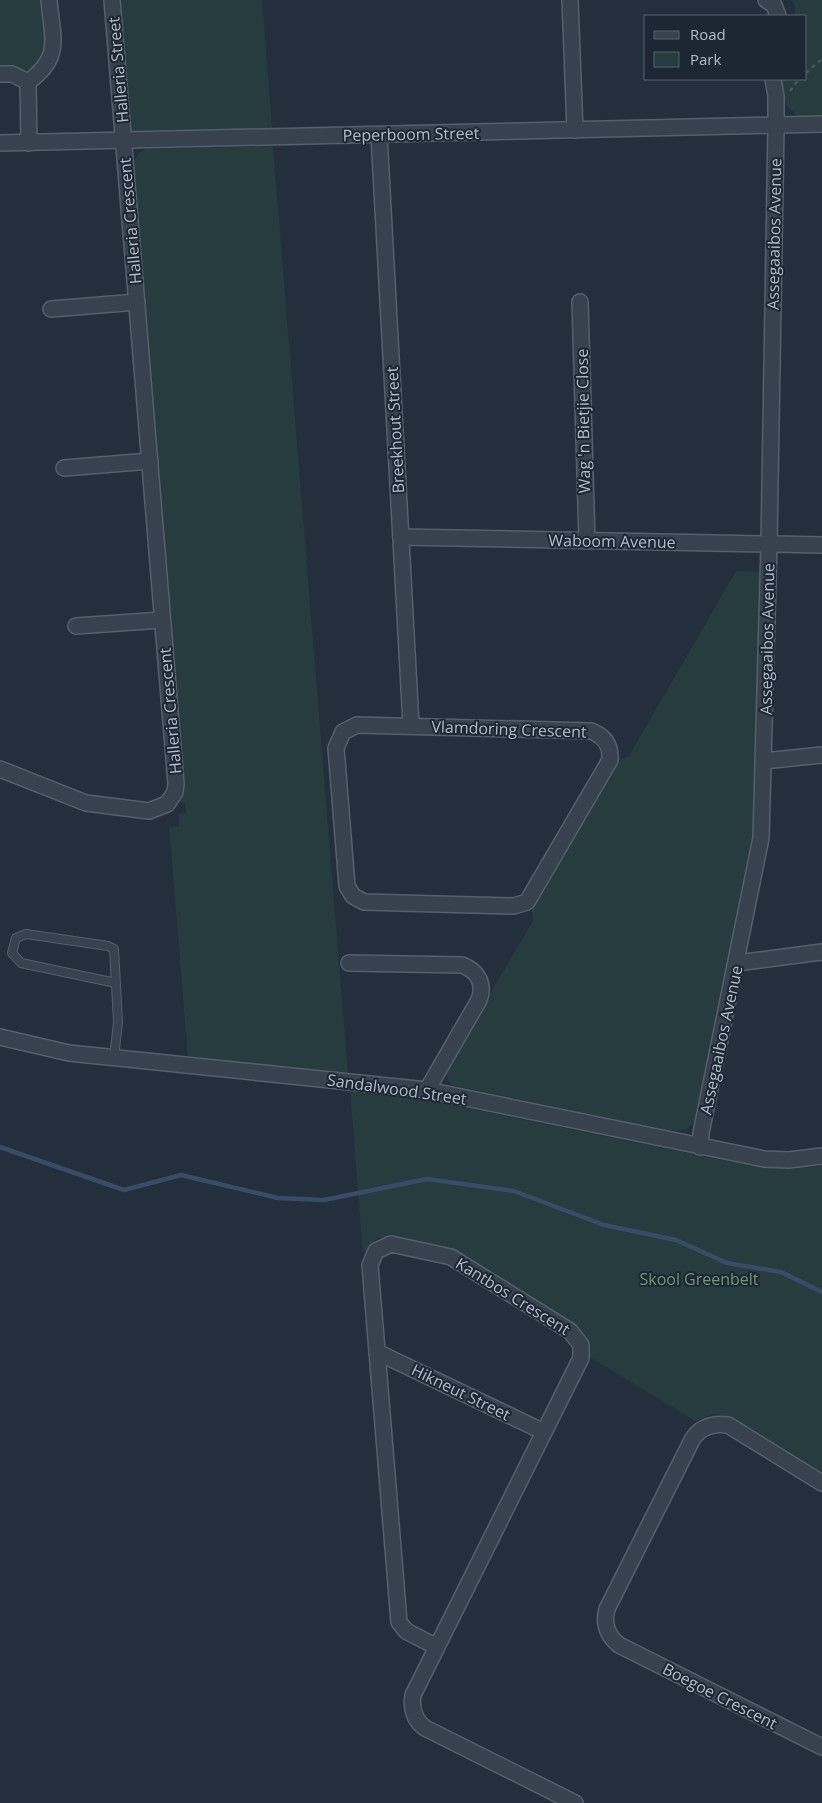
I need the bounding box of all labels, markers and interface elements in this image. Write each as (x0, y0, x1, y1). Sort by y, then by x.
legend (644, 15, 807, 80)
street label: Halleria Street (102, 16, 134, 124)
text: Road (690, 24, 726, 44)
text: Park (690, 49, 721, 69)
street label: Peperboom Street (343, 122, 480, 146)
street label: Halleria Crescent (113, 157, 146, 285)
street label: Assegaaibos Avenue (762, 158, 786, 310)
street label: Wag 'n Bietjie Close (571, 348, 595, 493)
street label: Breekhout Street (381, 366, 409, 494)
street label: Waboom Avenue (548, 529, 676, 553)
street label: Assegaaibos Avenue (755, 563, 779, 715)
street label: Halleria Crescent (153, 647, 186, 775)
street label: Vlamdoring Crescent (431, 715, 587, 743)
street label: Assegaaibos Avenue (694, 963, 748, 1117)
street label: Sandalwood Street (326, 1068, 468, 1110)
street label: Kantbos Crescent (452, 1252, 575, 1340)
park label: Skool Greenbelt (639, 1268, 759, 1290)
street label: Hikneut Street (408, 1359, 514, 1426)
street label: Boegoe Crescent (659, 1658, 781, 1734)

